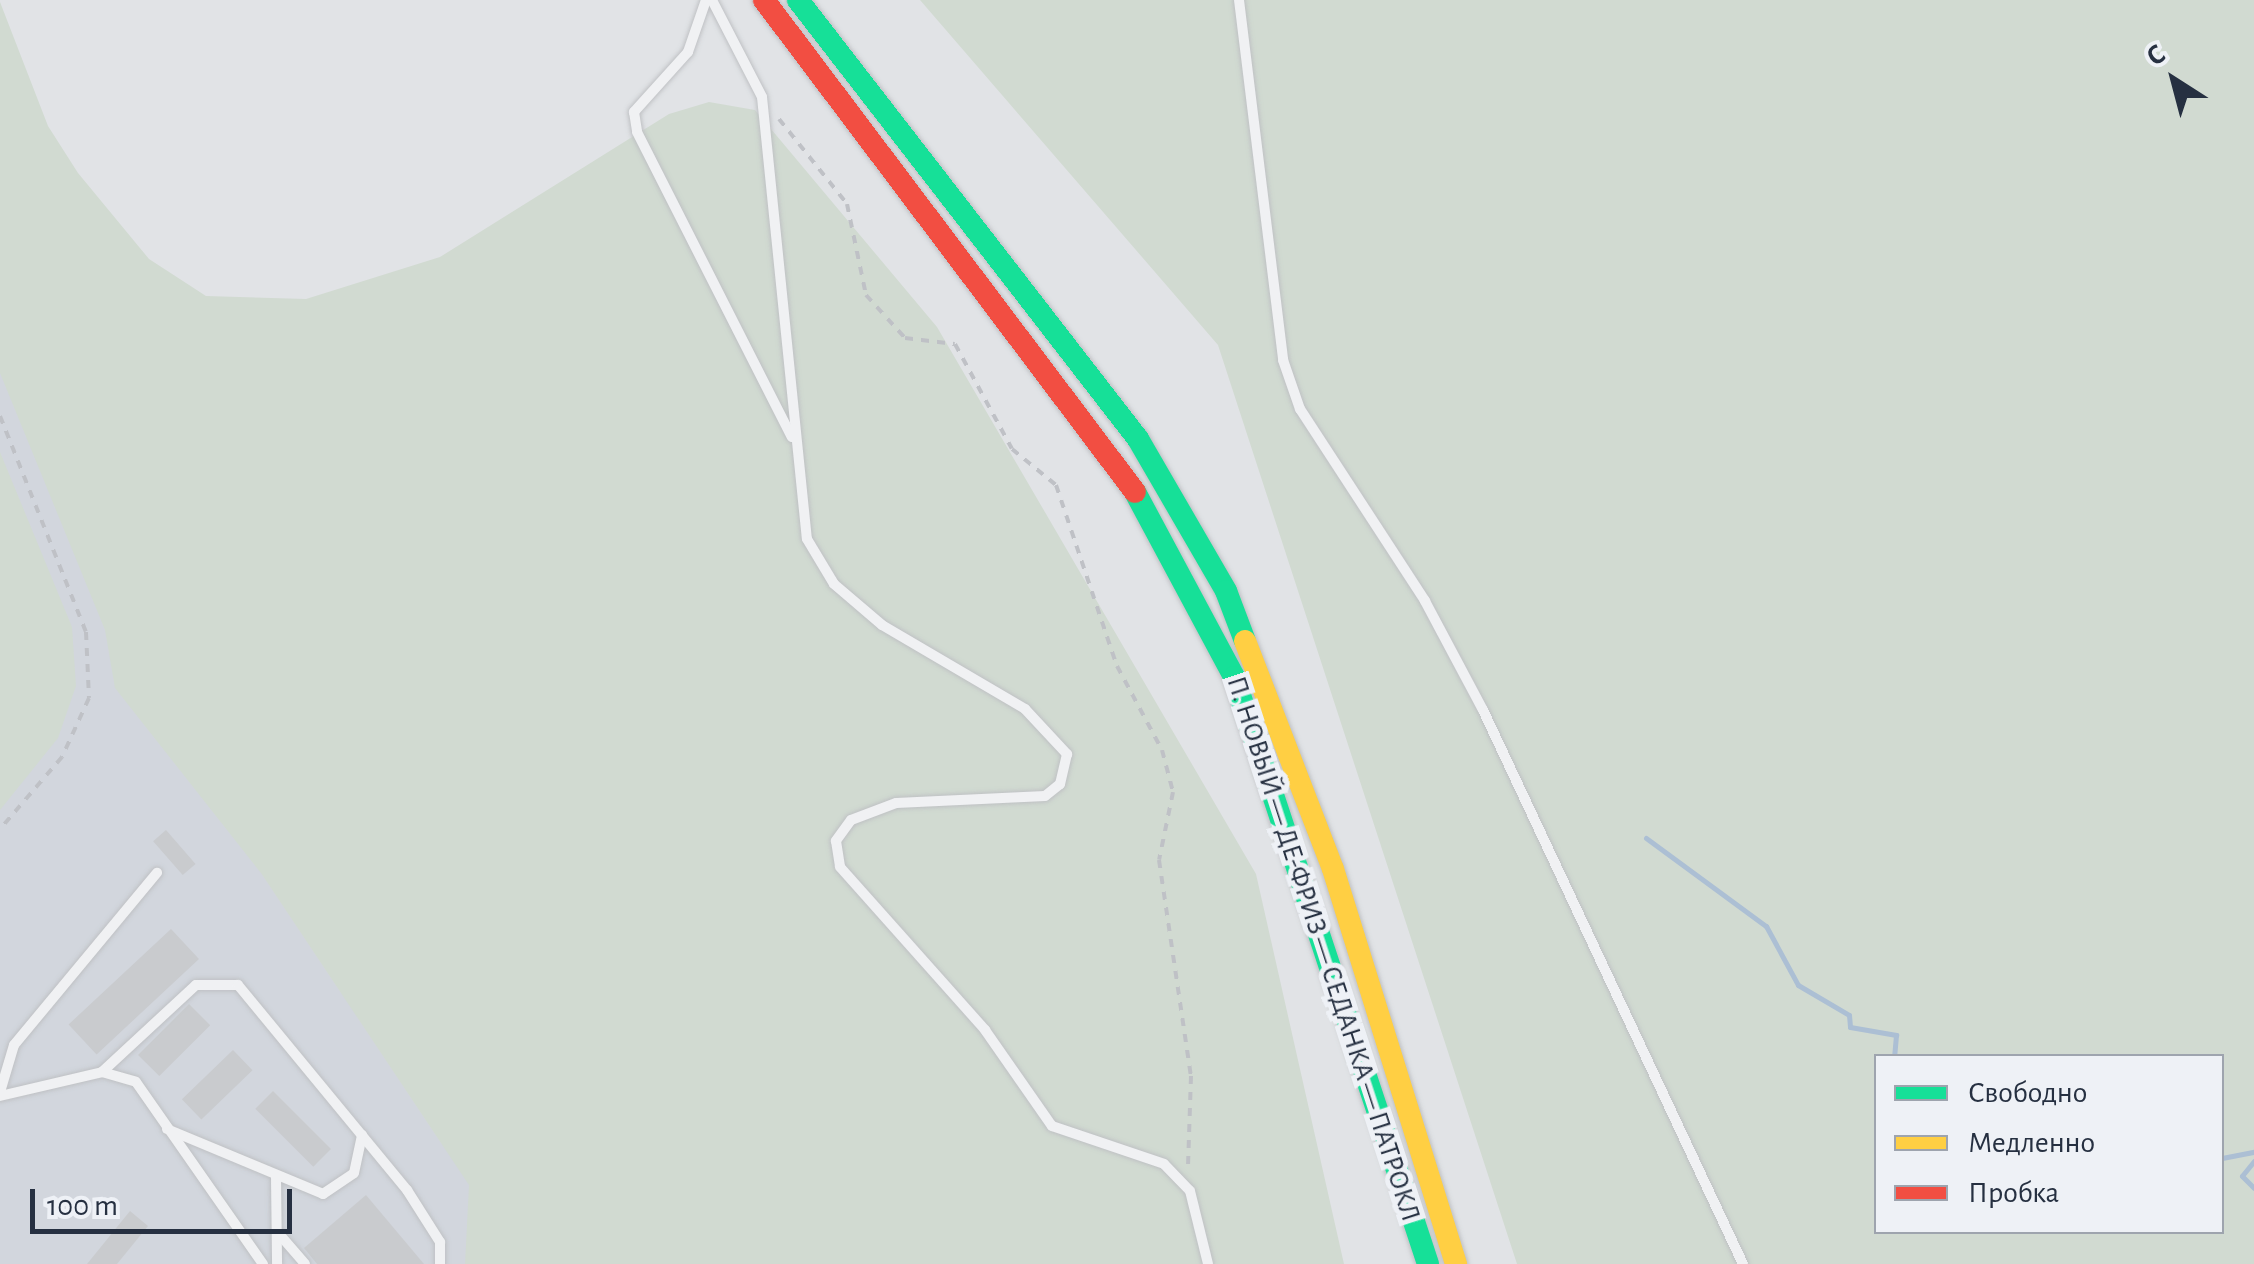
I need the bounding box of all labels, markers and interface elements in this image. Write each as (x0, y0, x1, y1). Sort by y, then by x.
north arrow (2124, 30, 2224, 130)
text: С (2142, 40, 2171, 72)
street label: П. НОВЫЙ — ДЕ-ФРИЗ — СЕДАНКА — ПАТРОКЛ (1219, 672, 1427, 1226)
legend (1874, 1054, 2224, 1234)
text: Свободно (1968, 1078, 2087, 1108)
text: Медленно (1968, 1128, 2095, 1158)
scale bar (35, 1169, 298, 1231)
text: Пробка (1968, 1178, 2059, 1208)
text: 100 m (47, 1191, 118, 1221)

